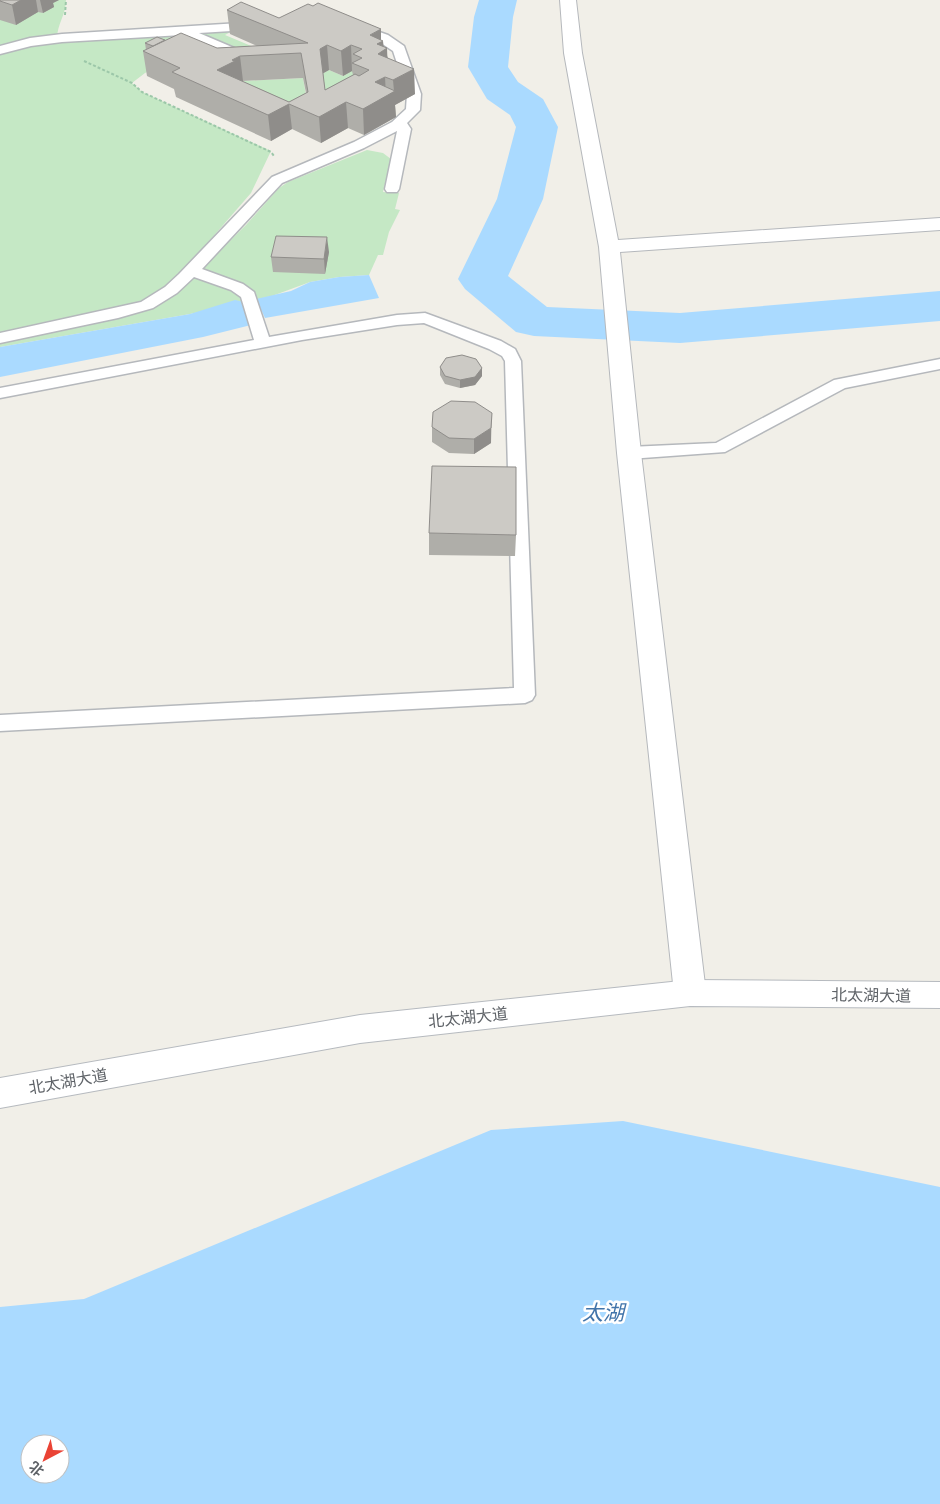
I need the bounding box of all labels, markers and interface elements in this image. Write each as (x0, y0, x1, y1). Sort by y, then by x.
street label: 北太湖大道 (831, 985, 911, 1006)
street label: 北太湖大道 (427, 1004, 509, 1031)
street label: 北太湖大道 (27, 1065, 109, 1098)
water label: 太湖 (582, 1300, 627, 1325)
north arrow (20, 1434, 70, 1484)
text: 北 (25, 1457, 48, 1480)

